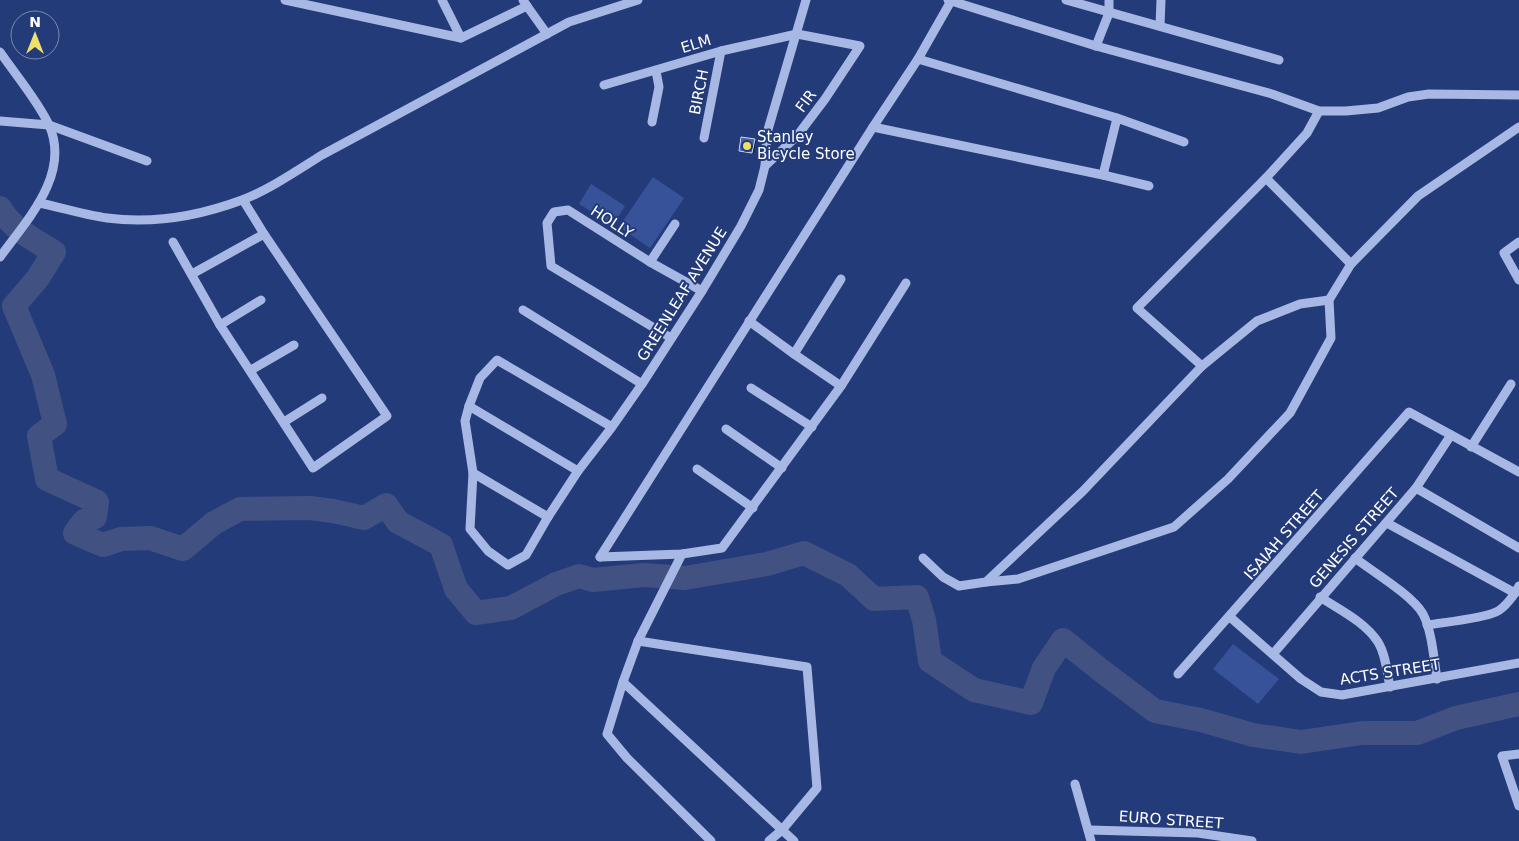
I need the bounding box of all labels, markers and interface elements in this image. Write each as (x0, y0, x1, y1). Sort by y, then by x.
north arrow (10, 10, 60, 60)
text: N (29, 14, 41, 30)
street label: ELM (679, 31, 713, 57)
street label: BIRCH (686, 68, 712, 116)
street label: FIR (792, 86, 820, 116)
place label: Stanley Bicycle Store (757, 128, 855, 163)
marker: Stanley Bicycle Store (741, 140, 753, 152)
street label: HOLLY (587, 202, 637, 243)
street label: GREENLEAF AVENUE (633, 224, 731, 364)
street label: GENESIS STREET (1305, 483, 1403, 592)
street label: ISAIAH STREET (1240, 486, 1328, 583)
street label: ACTS STREET (1339, 655, 1442, 689)
street label: EURO STREET (1118, 807, 1225, 833)

